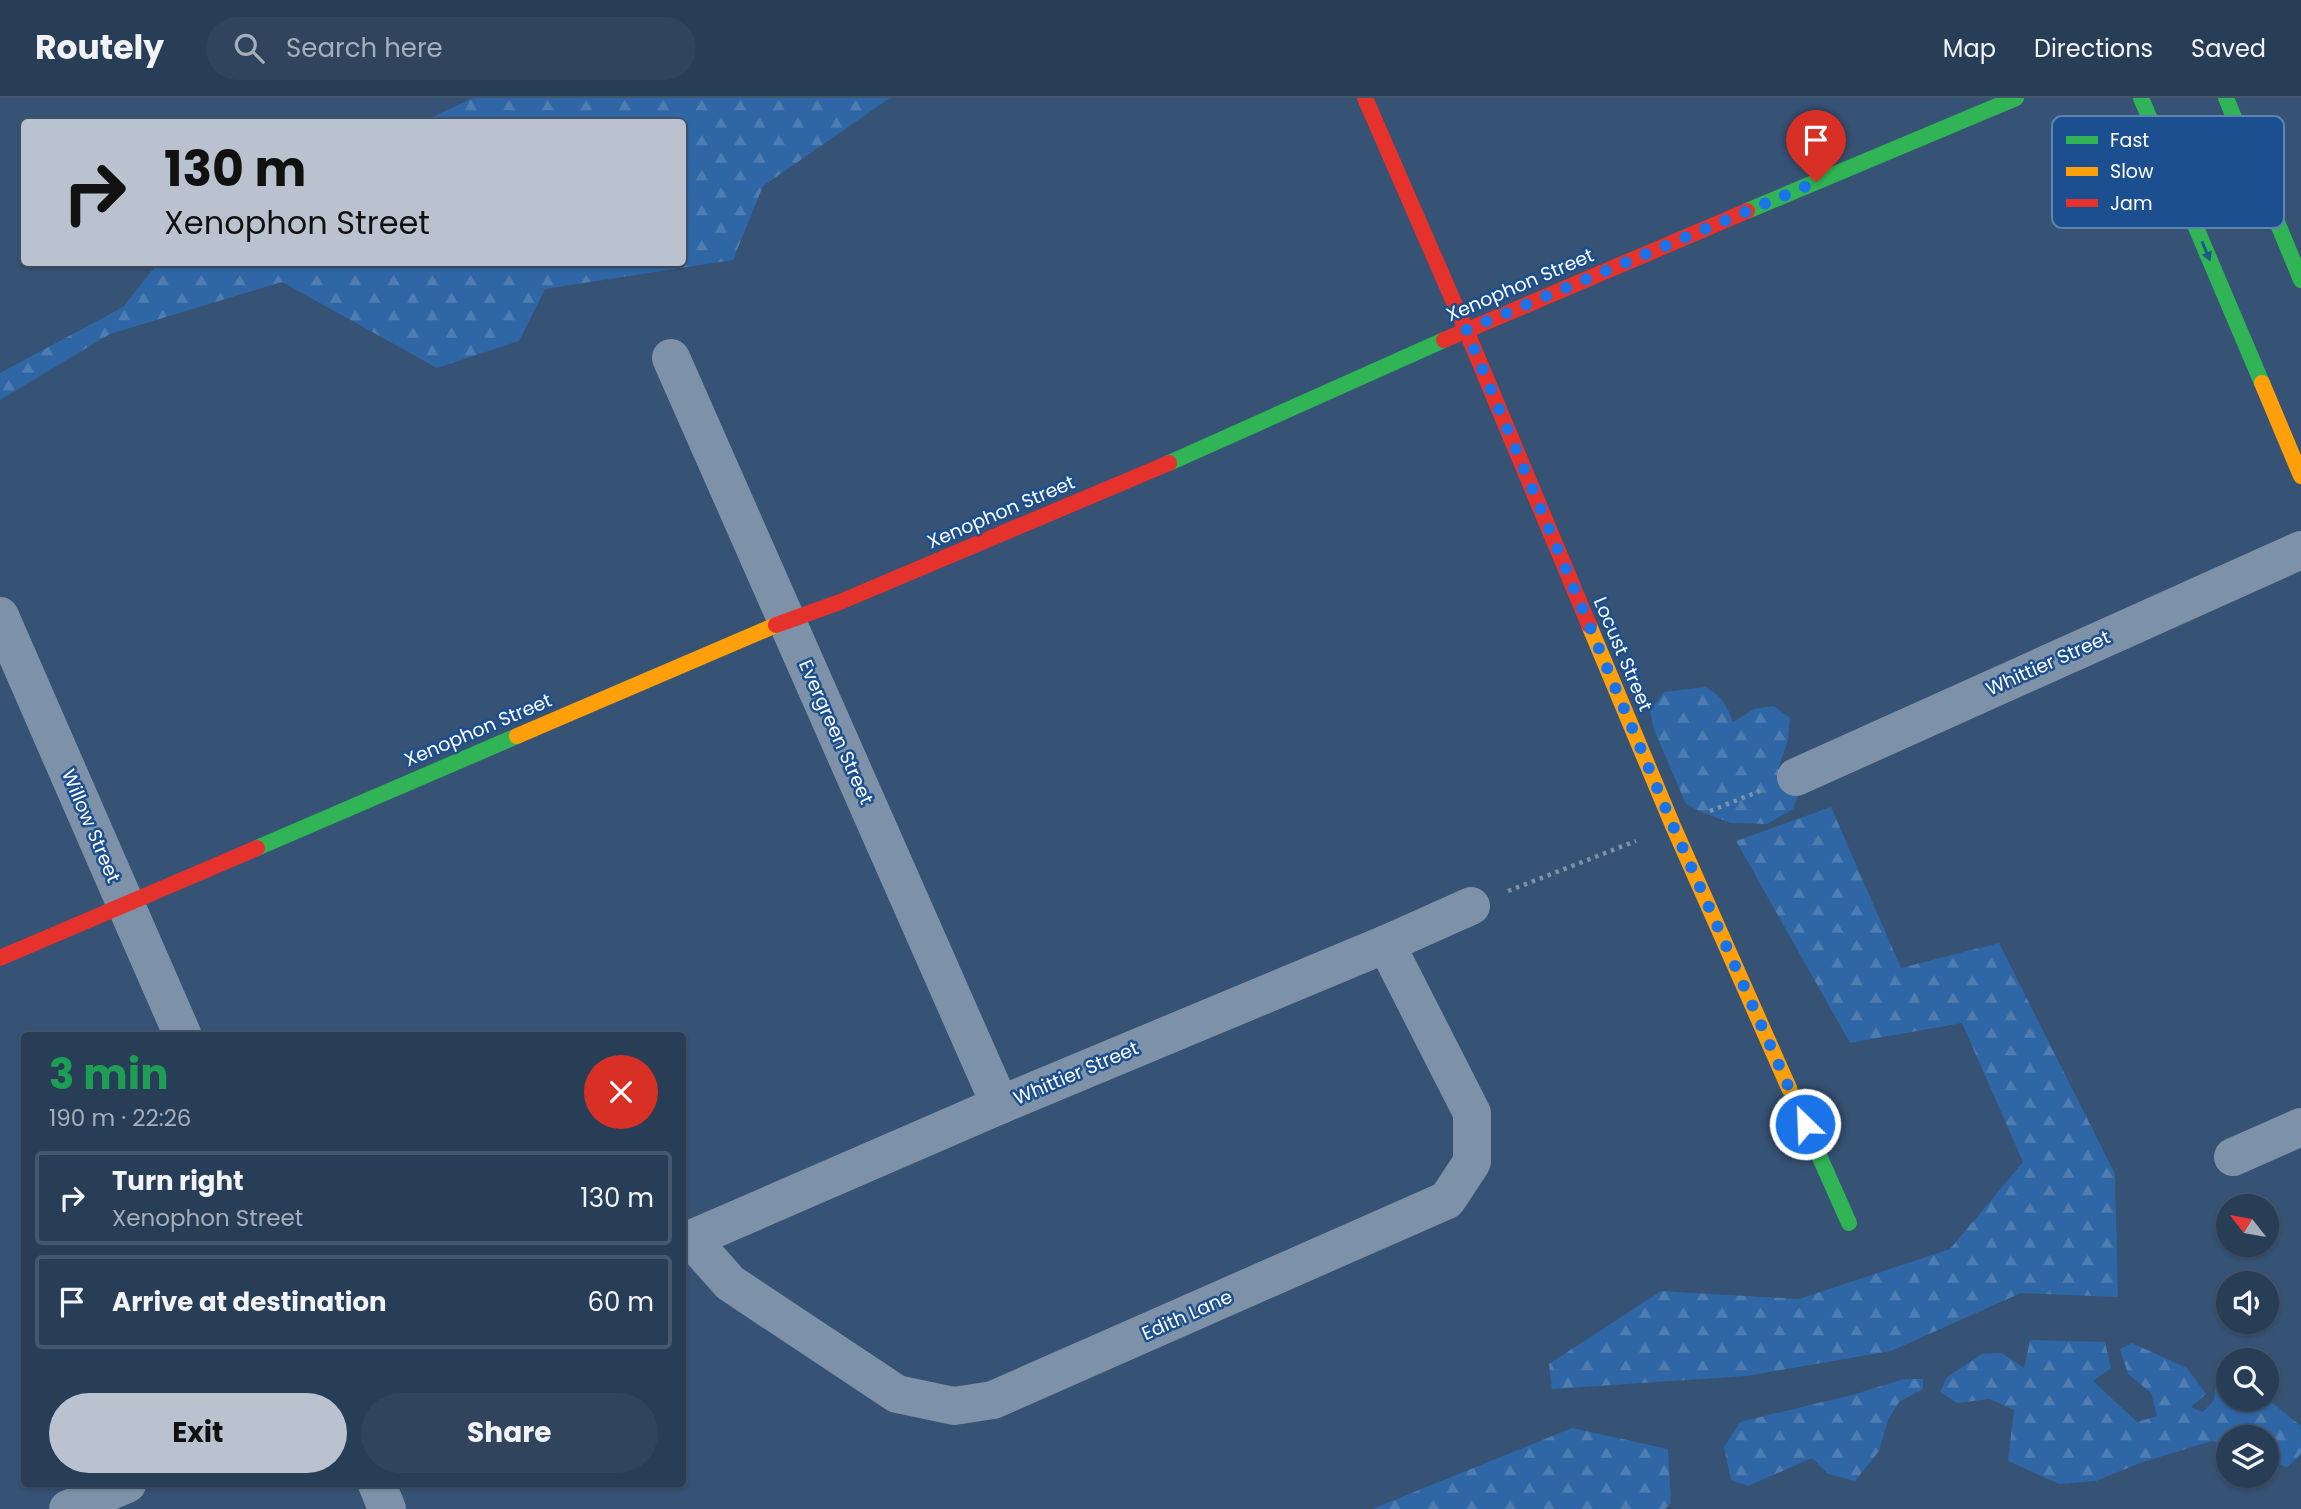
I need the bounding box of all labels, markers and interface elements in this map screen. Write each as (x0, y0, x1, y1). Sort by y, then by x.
search box (206, 17, 696, 80)
text: Routely (35, 24, 164, 71)
icon: search (230, 29, 268, 67)
text: Search here (286, 30, 443, 66)
text: Map (1943, 32, 1996, 65)
text: Directions (2034, 32, 2153, 65)
text: Saved (2191, 32, 2266, 65)
pin (1786, 110, 1846, 182)
legend (2052, 116, 2284, 228)
icon: arrive (1797, 121, 1835, 159)
text: Fast (2110, 127, 2149, 154)
text: 130 m (164, 135, 306, 203)
icon: right (49, 147, 140, 238)
text: Slow (2110, 158, 2154, 185)
text: Jam (2110, 190, 2152, 217)
text: Xenophon Street (164, 200, 430, 245)
one-way arrow (2200, 241, 2211, 262)
street label: Xenophon Street (1442, 242, 1598, 328)
street label: Xenophon Street (923, 469, 1079, 555)
street label: Locust Street (1587, 593, 1659, 715)
street label: Whittier Street (1982, 623, 2115, 702)
street label: Evergreen Street (792, 655, 880, 809)
street label: Xenophon Street (400, 687, 556, 773)
street label: Willow Street (55, 765, 127, 887)
street label: Whittier Street (1009, 1034, 1143, 1112)
text: 3 min (49, 1045, 169, 1104)
button: close (584, 1055, 658, 1129)
position arrow (1768, 1087, 1842, 1161)
text: 190 m · 22:26 (49, 1102, 191, 1134)
text: Turn right (112, 1163, 244, 1199)
icon: right (53, 1179, 91, 1217)
text: 130 m (580, 1180, 654, 1216)
north arrow (2216, 1194, 2278, 1256)
map controls (2216, 1194, 2279, 1488)
text: Xenophon Street (112, 1202, 303, 1234)
button: sound (2216, 1271, 2279, 1334)
icon: arrive (53, 1283, 91, 1321)
street label: Edith Lane (1137, 1283, 1237, 1347)
text: Arrive at destination (112, 1284, 387, 1320)
text: 60 m (587, 1284, 654, 1320)
button: search (2216, 1348, 2279, 1411)
button: Exit (49, 1393, 347, 1473)
button: Share (361, 1393, 658, 1473)
button: layers (2216, 1425, 2279, 1488)

